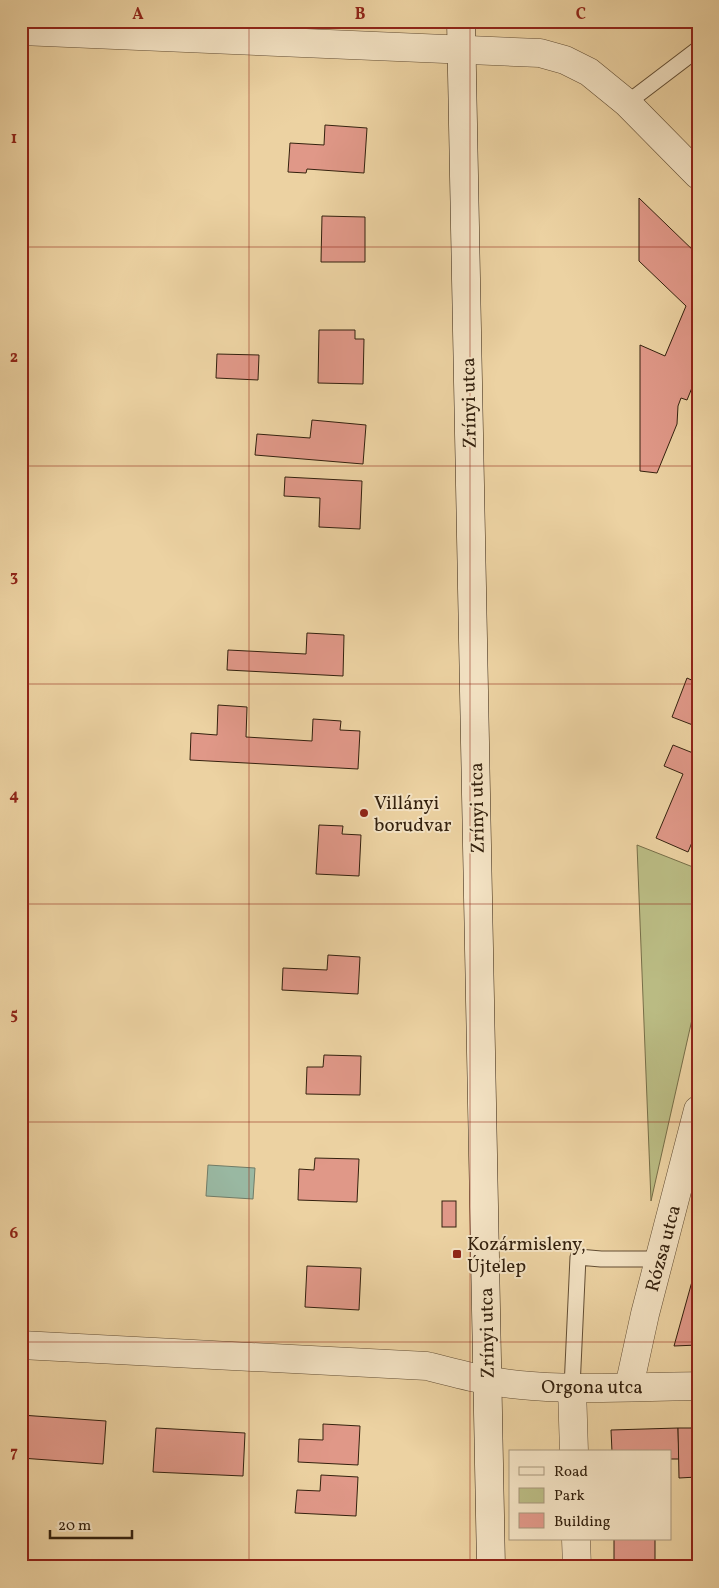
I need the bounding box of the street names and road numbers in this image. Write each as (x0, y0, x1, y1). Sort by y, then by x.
street label: Zrínyi utca (456, 357, 484, 449)
street label: Zrínyi utca (464, 762, 492, 854)
street label: Rózsa utca (640, 1202, 688, 1295)
street label: Zrínyi utca (474, 1287, 502, 1379)
street label: Orgona utca (541, 1375, 643, 1401)

